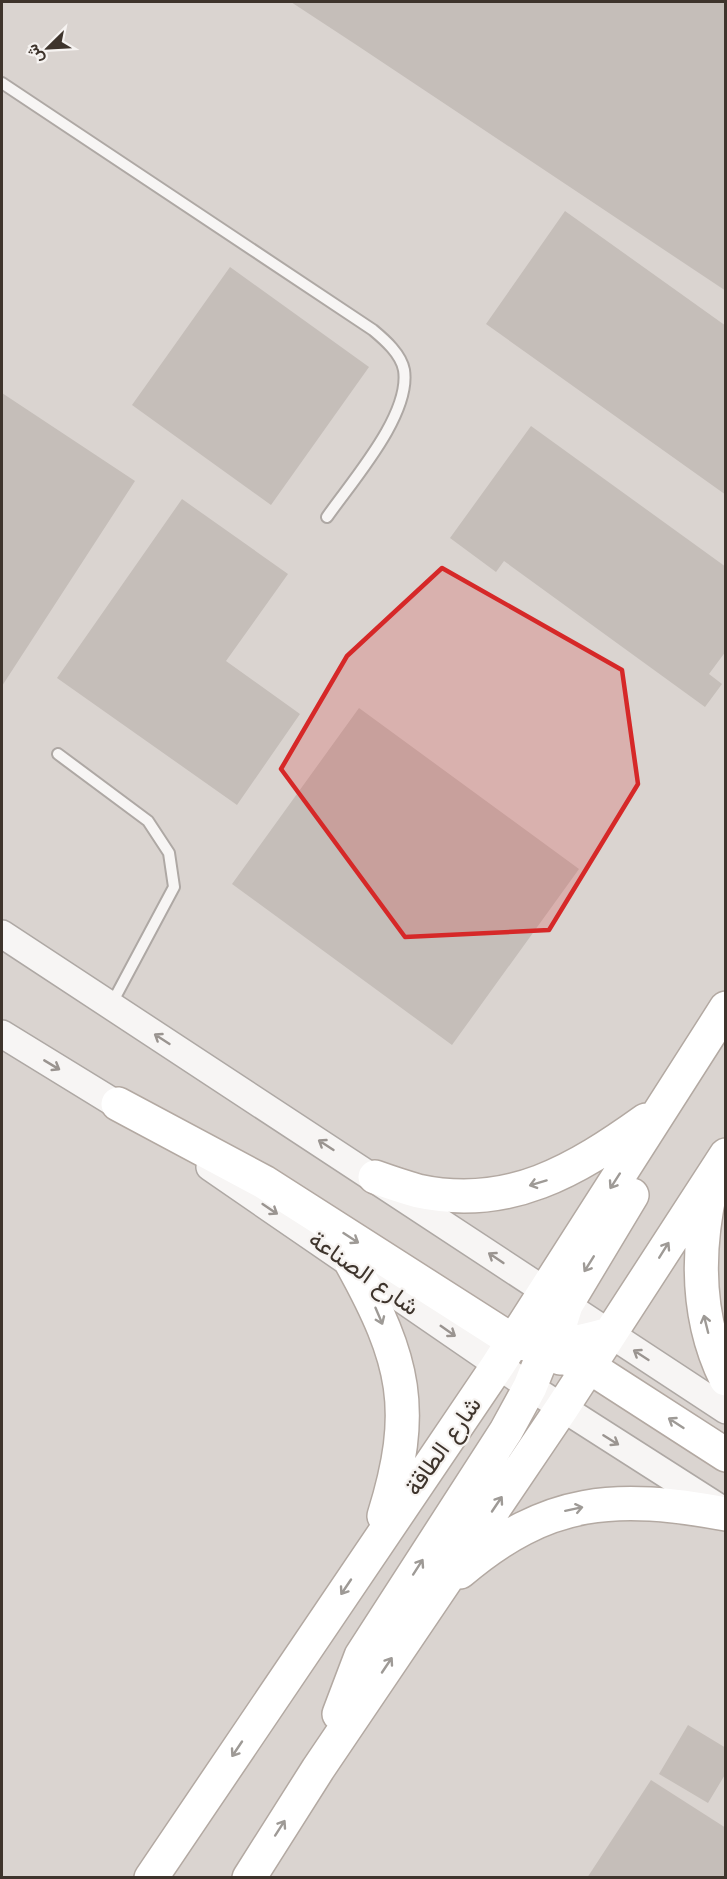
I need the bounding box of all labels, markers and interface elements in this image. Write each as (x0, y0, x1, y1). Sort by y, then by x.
north arrow (18, 18, 78, 78)
text: ش (20, 40, 49, 67)
one-way arrow (154, 1032, 171, 1045)
one-way arrow (43, 1059, 60, 1071)
one-way arrow (318, 1139, 334, 1151)
one-way arrow (608, 1172, 620, 1189)
one-way arrow (529, 1178, 548, 1189)
one-way arrow (262, 1202, 279, 1215)
street label: شارع الصناعة (302, 1222, 427, 1324)
one-way arrow (342, 1232, 359, 1244)
one-way arrow (659, 1242, 671, 1259)
one-way arrow (488, 1252, 505, 1264)
one-way arrow (583, 1255, 595, 1272)
one-way arrow (374, 1306, 385, 1324)
one-way arrow (700, 1314, 712, 1333)
one-way arrow (440, 1325, 456, 1337)
one-way arrow (634, 1349, 650, 1361)
street label: شارع الطاقة (396, 1389, 490, 1502)
one-way arrow (669, 1417, 685, 1429)
one-way arrow (602, 1434, 619, 1446)
one-way arrow (491, 1496, 503, 1513)
one-way arrow (565, 1503, 584, 1515)
one-way arrow (412, 1559, 424, 1576)
one-way arrow (340, 1578, 352, 1595)
one-way arrow (381, 1657, 394, 1674)
one-way arrow (231, 1740, 243, 1757)
one-way arrow (274, 1820, 286, 1837)

